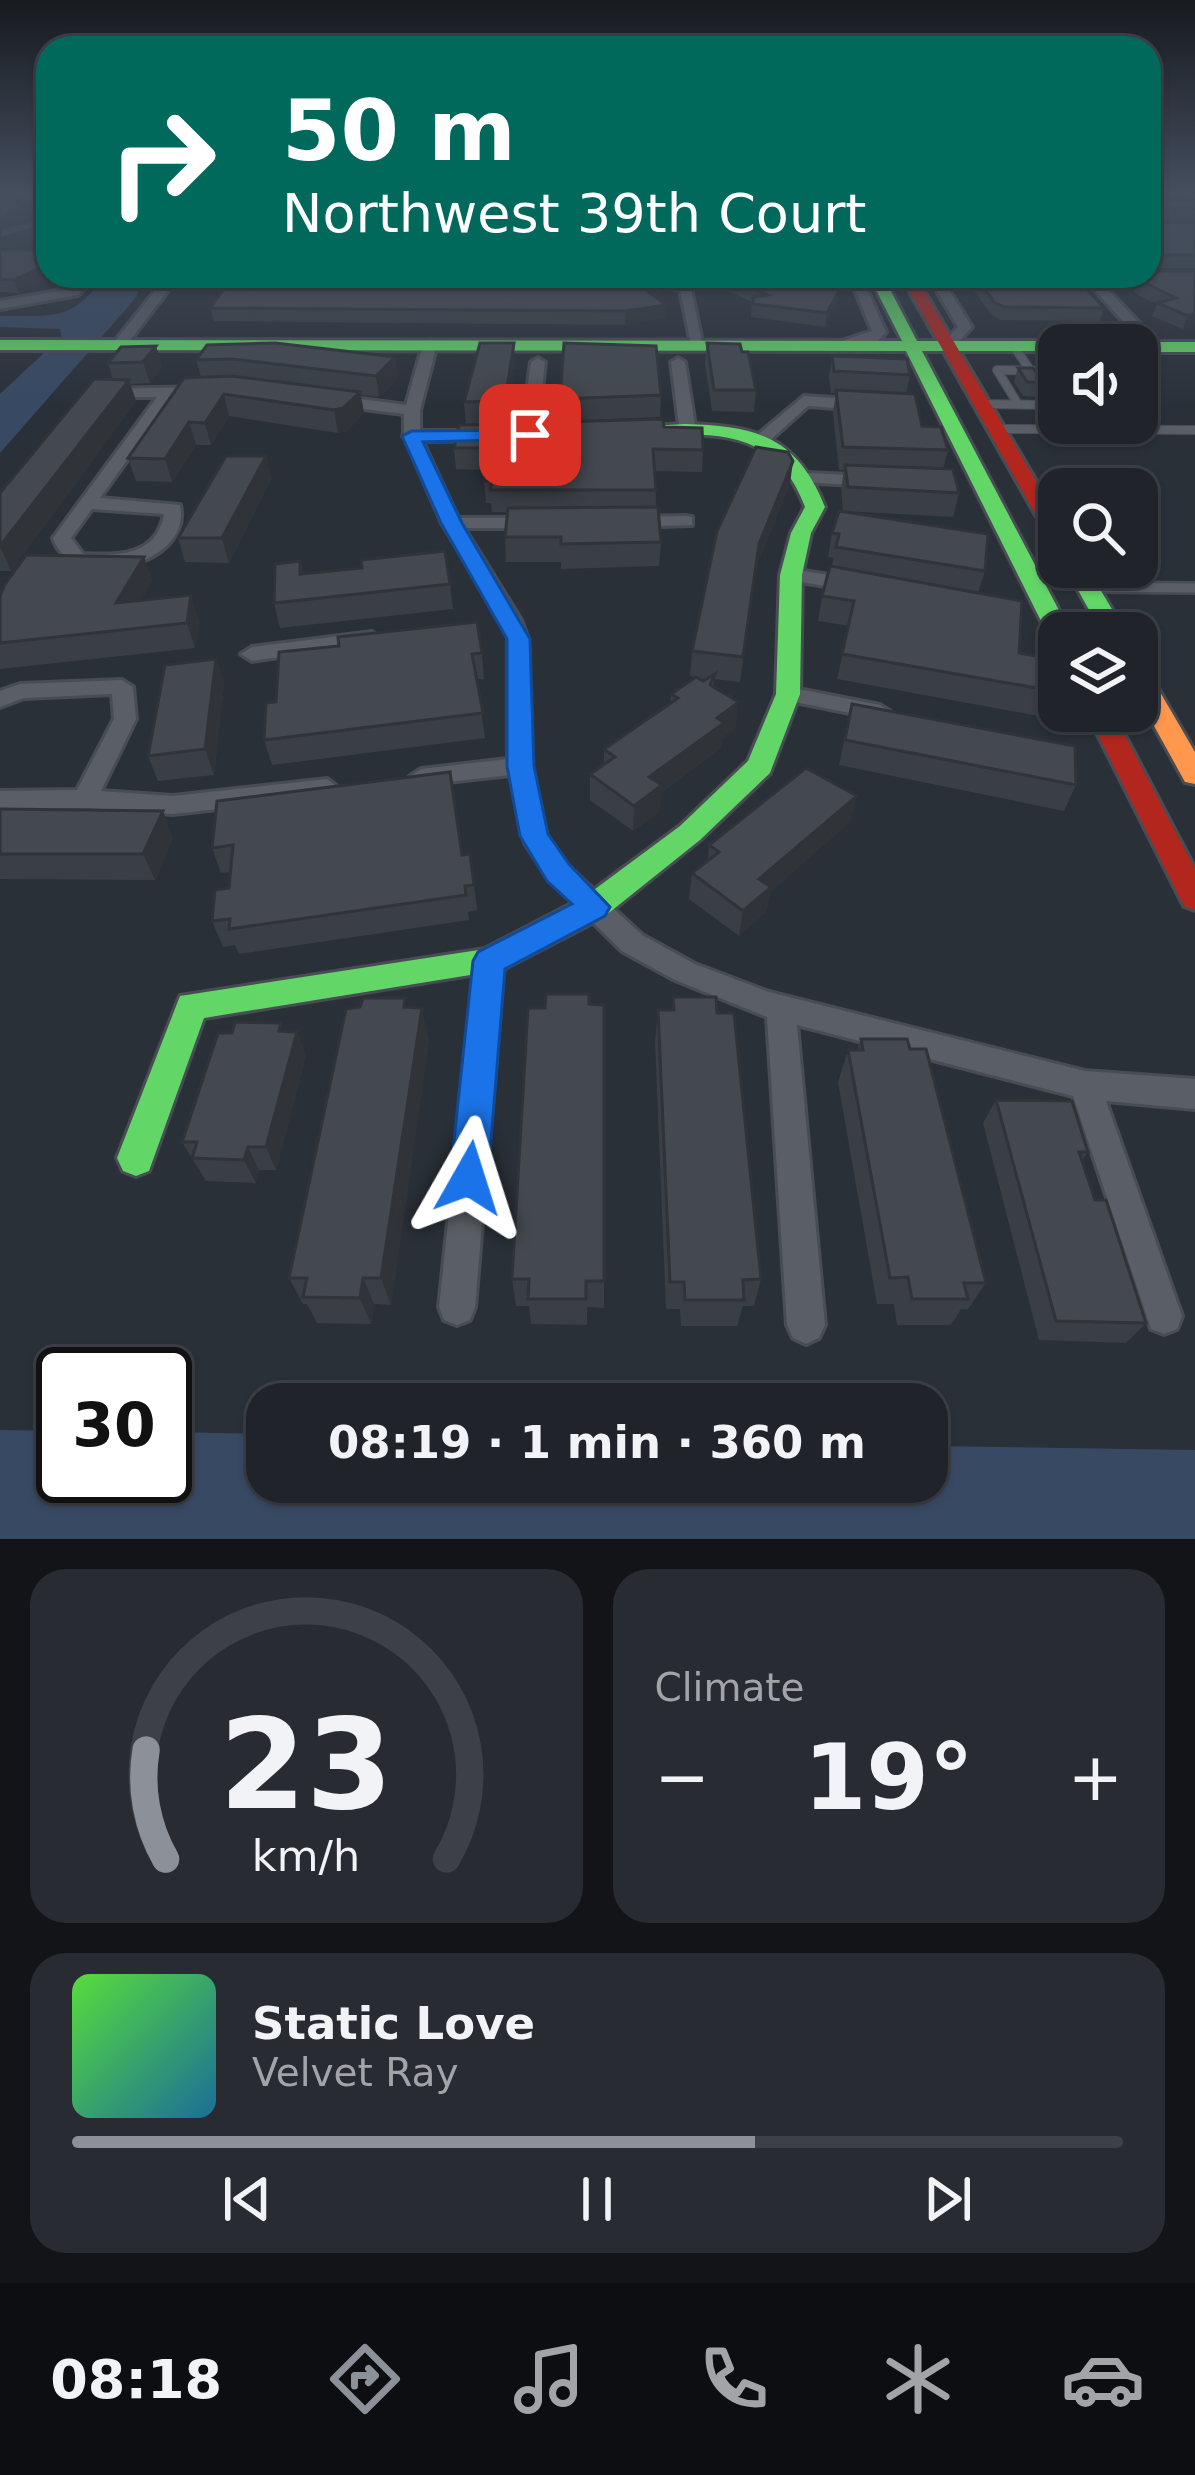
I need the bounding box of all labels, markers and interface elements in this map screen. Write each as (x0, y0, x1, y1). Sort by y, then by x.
text: 50 m (282, 82, 516, 180)
icon: right (84, 84, 240, 240)
text: Northwest 39th Court (282, 182, 867, 245)
map controls (1038, 324, 1158, 732)
button: sound (1038, 324, 1158, 444)
pin (479, 384, 581, 486)
icon: arrive (497, 402, 563, 468)
button: search (1038, 468, 1158, 588)
button: layers (1038, 612, 1158, 732)
position arrow (406, 1115, 532, 1241)
speed limit sign: 30 (36, 1347, 192, 1503)
text: 08:19 · 1 min · 360 m (328, 1416, 866, 1469)
text: Climate (655, 1665, 805, 1710)
text: 23 (219, 1692, 393, 1837)
text: 19° (804, 1725, 974, 1830)
text: − (655, 1739, 710, 1816)
text: + (1068, 1739, 1123, 1816)
text: km/h (252, 1831, 360, 1881)
text: Static Love (252, 1997, 535, 2050)
text: Velvet Ray (252, 2050, 458, 2095)
icon: previous (214, 2166, 280, 2232)
icon: pause (564, 2166, 630, 2232)
icon: next (915, 2166, 981, 2232)
icon: directions (323, 2337, 407, 2421)
icon: music (507, 2337, 591, 2421)
icon: phone (692, 2337, 776, 2421)
icon: climate (876, 2337, 960, 2421)
icon: car (1061, 2337, 1145, 2421)
text: 08:18 (50, 2348, 222, 2411)

